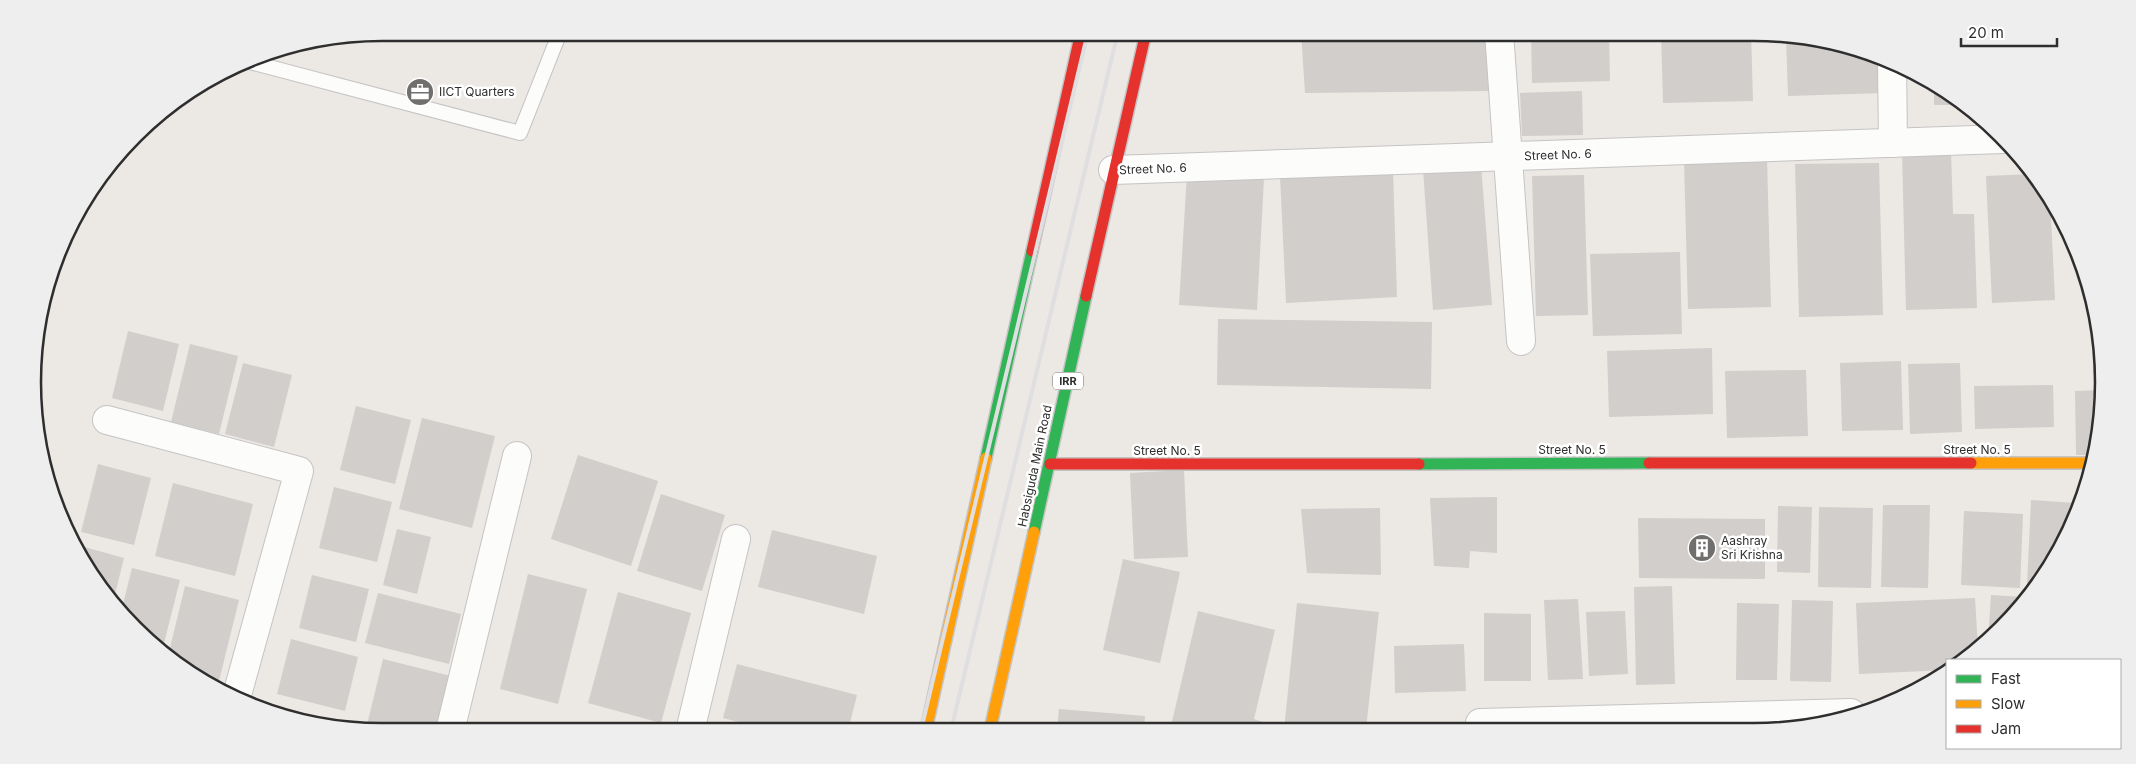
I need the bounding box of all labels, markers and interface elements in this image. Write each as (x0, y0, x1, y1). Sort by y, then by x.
scale bar (1961, 15, 2057, 47)
text: 20 m (1968, 23, 2004, 42)
office icon: IICT Quarters (405, 77, 435, 107)
place label: IICT Quarters (439, 84, 515, 99)
street label: Street No. 6 (1524, 146, 1592, 163)
street label: Street No. 6 (1119, 160, 1187, 177)
road number: IRR (1053, 372, 1083, 390)
street label: Habsiguda Main Road (1014, 404, 1055, 528)
street label: Street No. 5 (1538, 442, 1606, 457)
street label: Street No. 5 (1943, 442, 2011, 457)
street label: Street No. 5 (1133, 443, 1201, 458)
building icon: Aashray Sri Krishna (1687, 533, 1717, 563)
place label: Aashray Sri Krishna (1721, 533, 1783, 562)
legend (1946, 659, 2121, 749)
text: Fast (1991, 669, 2021, 688)
text: Slow (1991, 694, 2025, 713)
text: Jam (1991, 719, 2021, 738)

